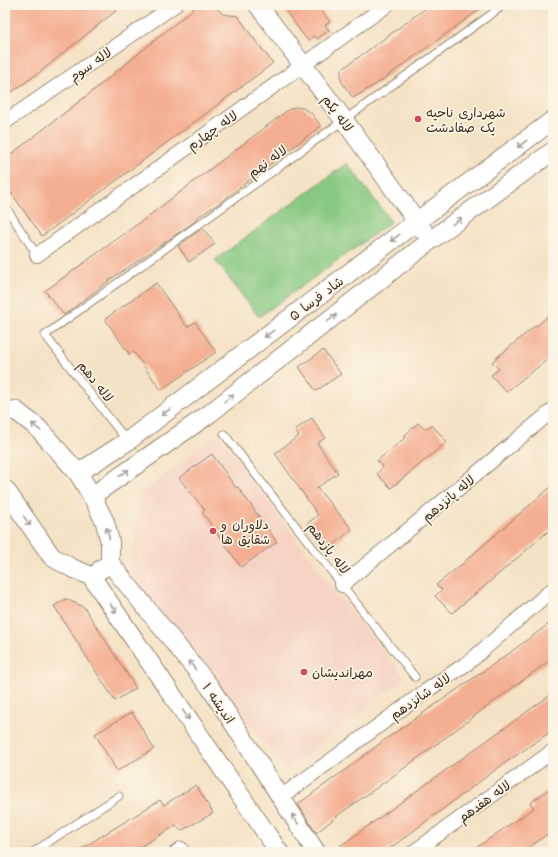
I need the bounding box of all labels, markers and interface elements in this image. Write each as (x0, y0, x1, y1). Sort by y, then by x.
street label: لاله سوم (66, 44, 116, 87)
street label: لاله یکم (317, 91, 357, 136)
place label: شهرداری ناحیه یک صفادشت (426, 104, 506, 137)
street label: لاله چهارم (184, 107, 242, 156)
marker: شهرداری ناحیه یک صفادشت (413, 114, 423, 124)
one-way arrow (516, 139, 527, 148)
street label: لاله نهم (244, 141, 292, 183)
one-way arrow (451, 217, 462, 226)
one-way arrow (389, 234, 400, 242)
street label: شاد فرسا ۵ (286, 272, 347, 325)
one-way arrow (326, 314, 337, 322)
one-way arrow (264, 329, 275, 338)
street label: لاله دهم (73, 357, 117, 407)
one-way arrow (224, 394, 235, 402)
one-way arrow (160, 408, 171, 416)
one-way arrow (31, 422, 41, 431)
one-way arrow (118, 469, 129, 477)
street label: لاله پانزدهم (418, 471, 480, 527)
one-way arrow (23, 515, 31, 526)
place label: دلاوران و شقایق ها (220, 516, 270, 549)
street label: لاله یازدهم (302, 519, 354, 579)
marker: دلاوران و شقایق ها (208, 526, 218, 536)
one-way arrow (103, 527, 111, 540)
one-way arrow (109, 602, 117, 613)
one-way arrow (188, 659, 196, 670)
place label: مهراندیشان (312, 664, 373, 682)
marker: مهراندیشان (299, 667, 309, 677)
street label: لاله شانزدهم (387, 669, 455, 725)
street label: اندیشه ۱ (198, 680, 238, 728)
one-way arrow (182, 710, 190, 721)
street label: لاله هفدهم (455, 777, 515, 828)
one-way arrow (291, 814, 299, 825)

